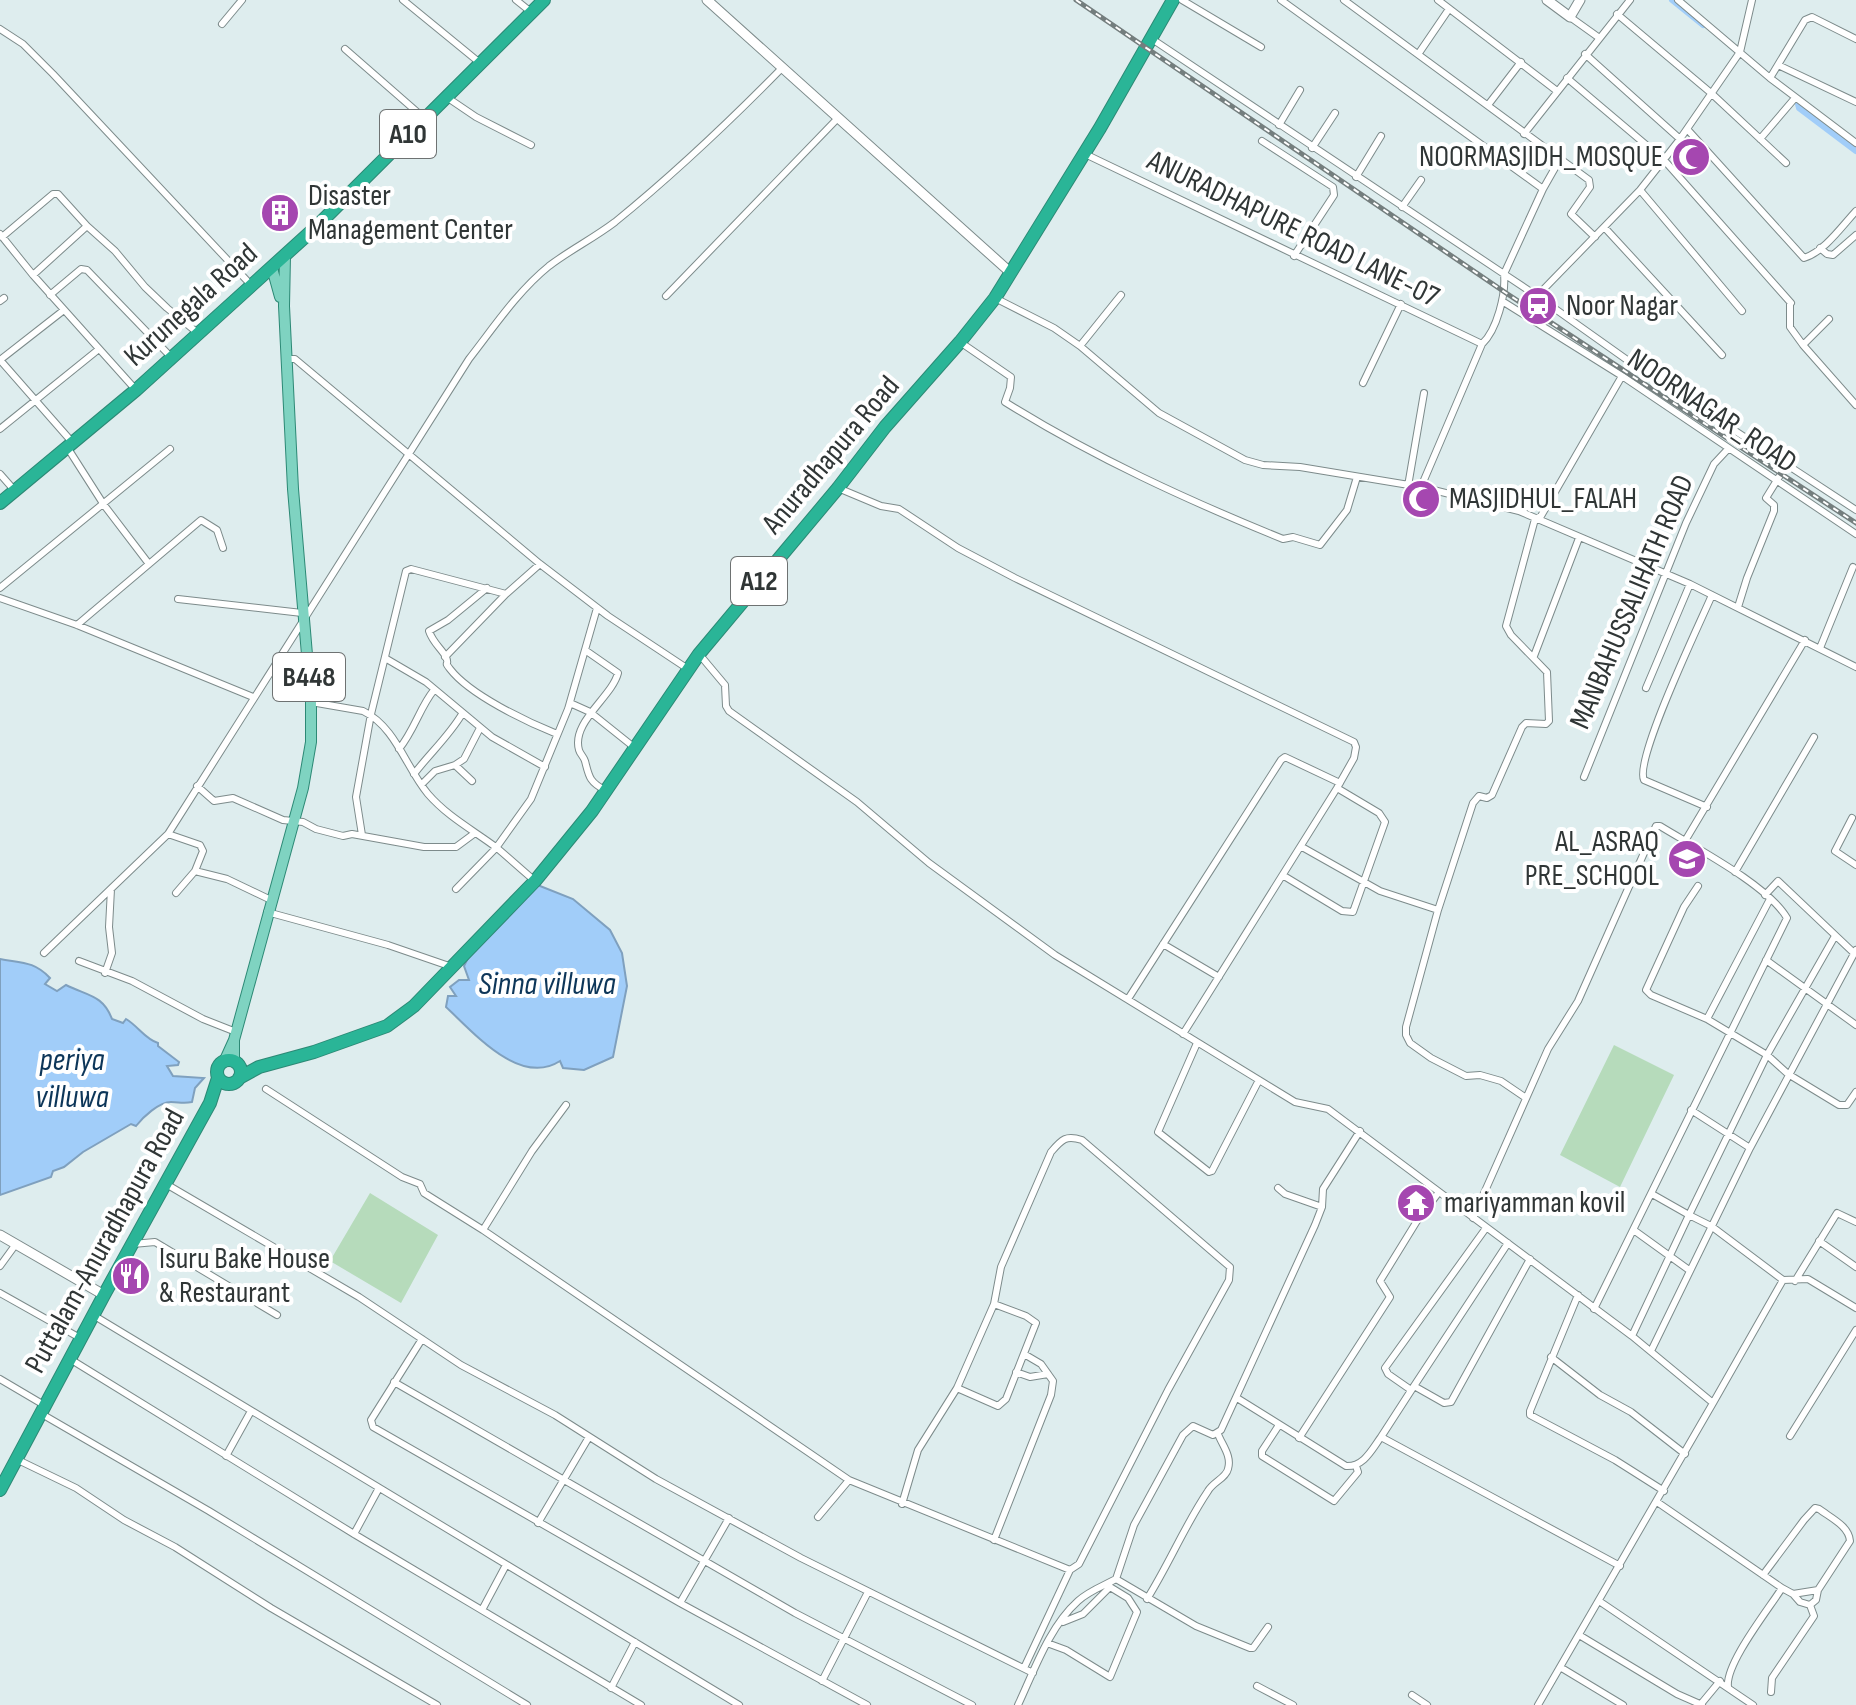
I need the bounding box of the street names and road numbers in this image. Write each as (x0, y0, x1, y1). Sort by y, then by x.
road number: A10 (380, 110, 436, 158)
street label: ANURADHAPURE ROAD LANE-07 (1141, 142, 1445, 315)
street label: Kurunegala Road (117, 236, 265, 374)
street label: NOORNAGAR_ROAD (1621, 341, 1803, 481)
street label: Anuradhapura Road (754, 369, 907, 542)
street label: MANBAHUSSALIHATH ROAD (1562, 470, 1702, 734)
road number: A12 (731, 557, 787, 605)
road number: B448 (273, 653, 345, 701)
street label: Puttalam-Anuradhapura Road (17, 1103, 193, 1379)

